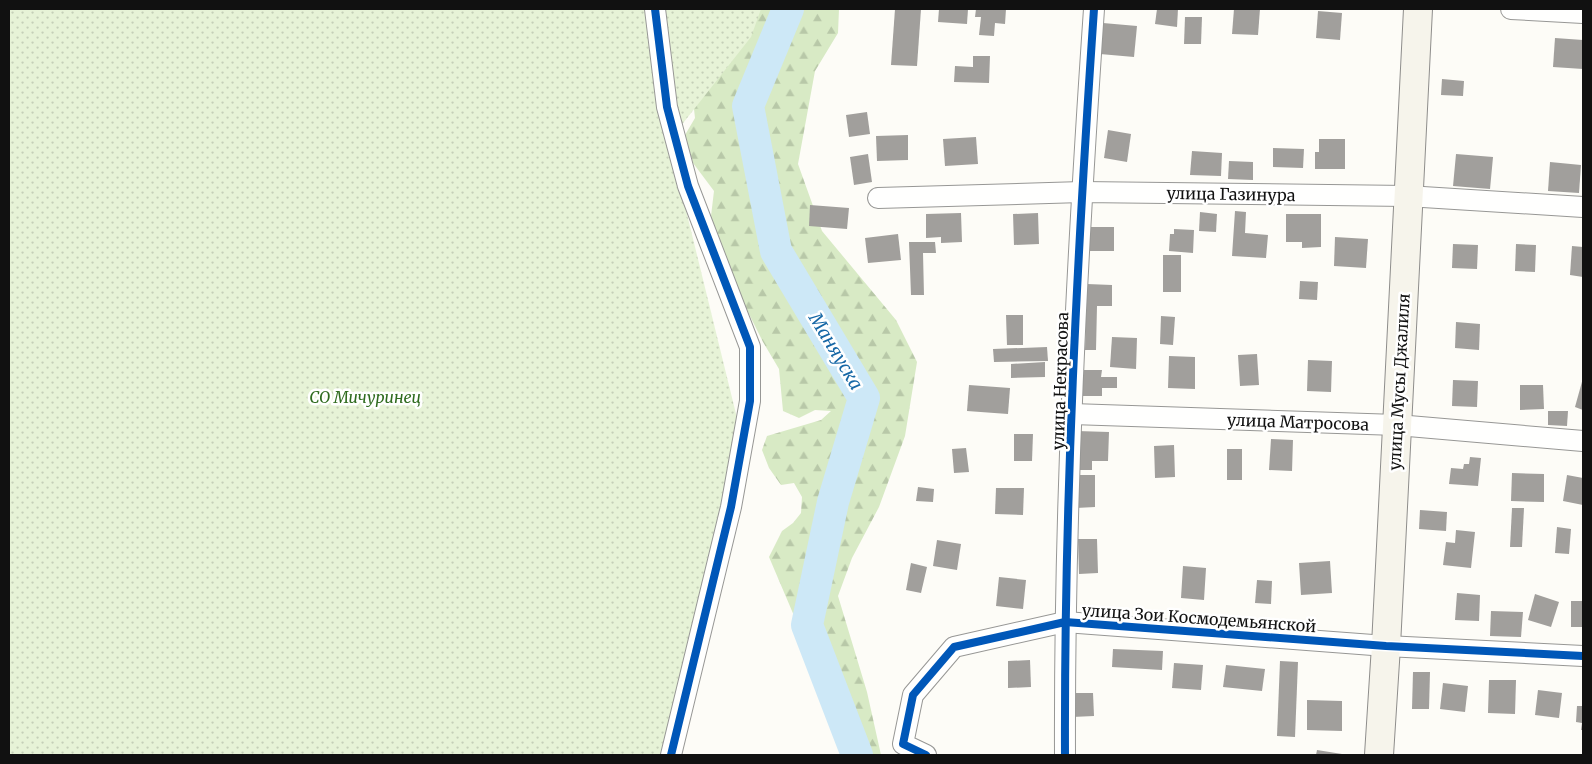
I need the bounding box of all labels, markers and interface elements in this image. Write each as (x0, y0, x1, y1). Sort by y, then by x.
street label: улица Газинура (1166, 183, 1296, 205)
street label: улица Мусы Джалиля (1384, 293, 1414, 471)
water label: Маняуска (803, 307, 868, 394)
street label: улица Некрасова (1048, 311, 1072, 450)
park label: СО Мичуринец (309, 387, 421, 407)
street label: улица Матросова (1227, 410, 1370, 434)
street label: улица Зои Космодемьянской (1081, 600, 1317, 636)

